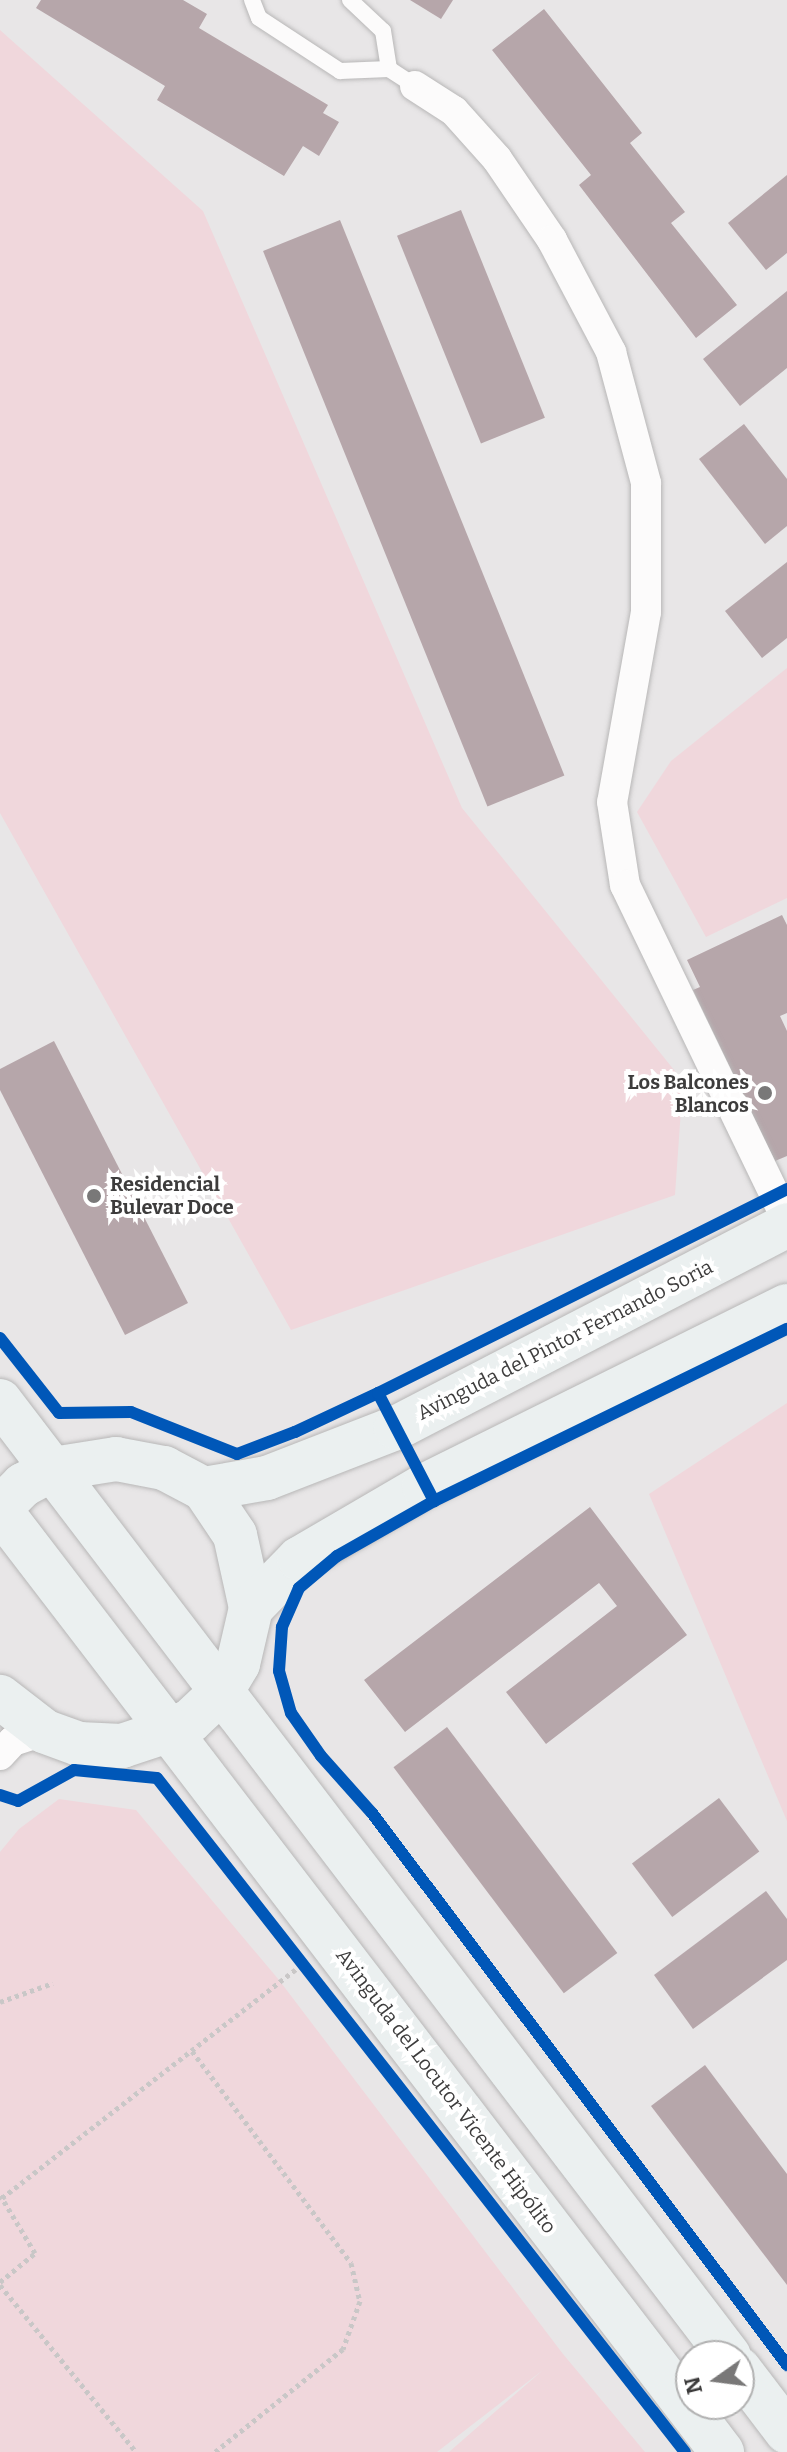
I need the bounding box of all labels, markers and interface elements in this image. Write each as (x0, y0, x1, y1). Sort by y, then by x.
place label: Los Balcones Blancos (628, 1070, 749, 1117)
marker: Los Balcones Blancos (756, 1084, 774, 1102)
place label: Residencial Bulevar Doce (110, 1172, 234, 1219)
marker: Residencial Bulevar Doce (85, 1187, 103, 1205)
street label: Avinguda del Pintor Fernando Soria (413, 1255, 717, 1425)
street label: Avinguda del Locutor Vicente Hipólito (331, 1944, 561, 2238)
north arrow (675, 2340, 755, 2420)
text: N (678, 2374, 708, 2397)

